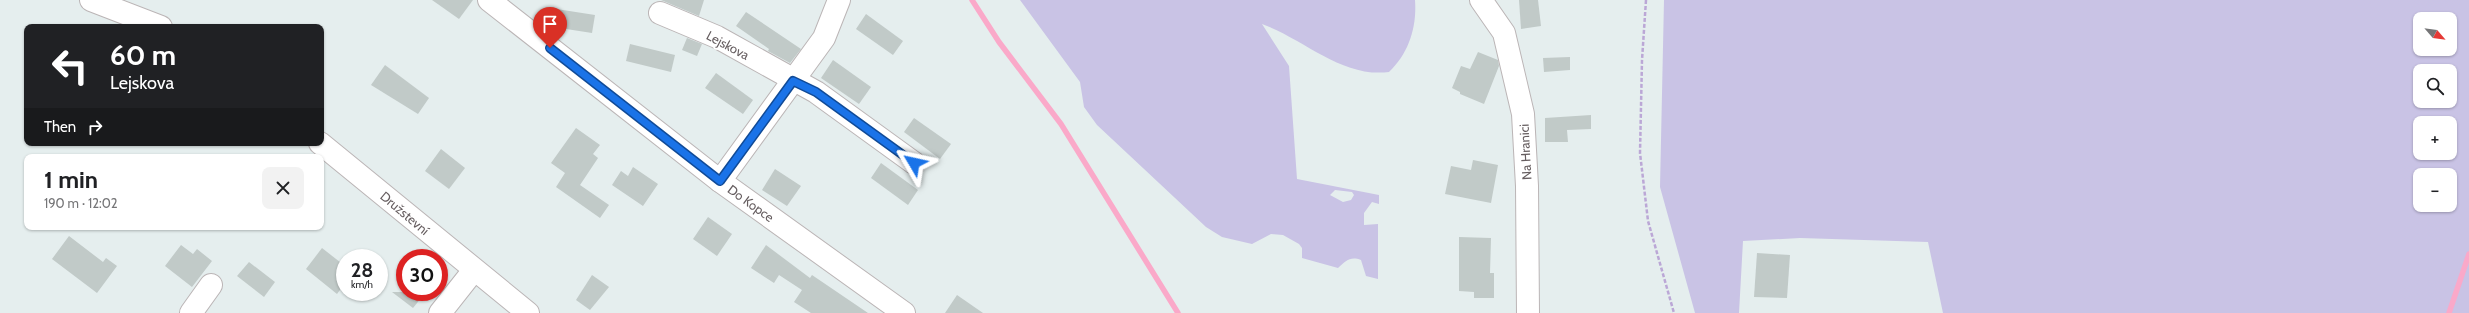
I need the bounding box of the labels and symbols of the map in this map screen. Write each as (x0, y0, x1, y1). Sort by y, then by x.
pin (533, 7.0, 567, 48)
north arrow (2413, 12, 2457, 56)
street label: Lejskova (703, 27, 753, 64)
street label: Na Hranici (1516, 124, 1534, 180)
position arrow (893, 142, 935, 184)
street label: Do Kopce (725, 181, 778, 225)
street label: Družstevní (377, 188, 433, 238)
speed limit sign: 30 (396, 249, 448, 301)

